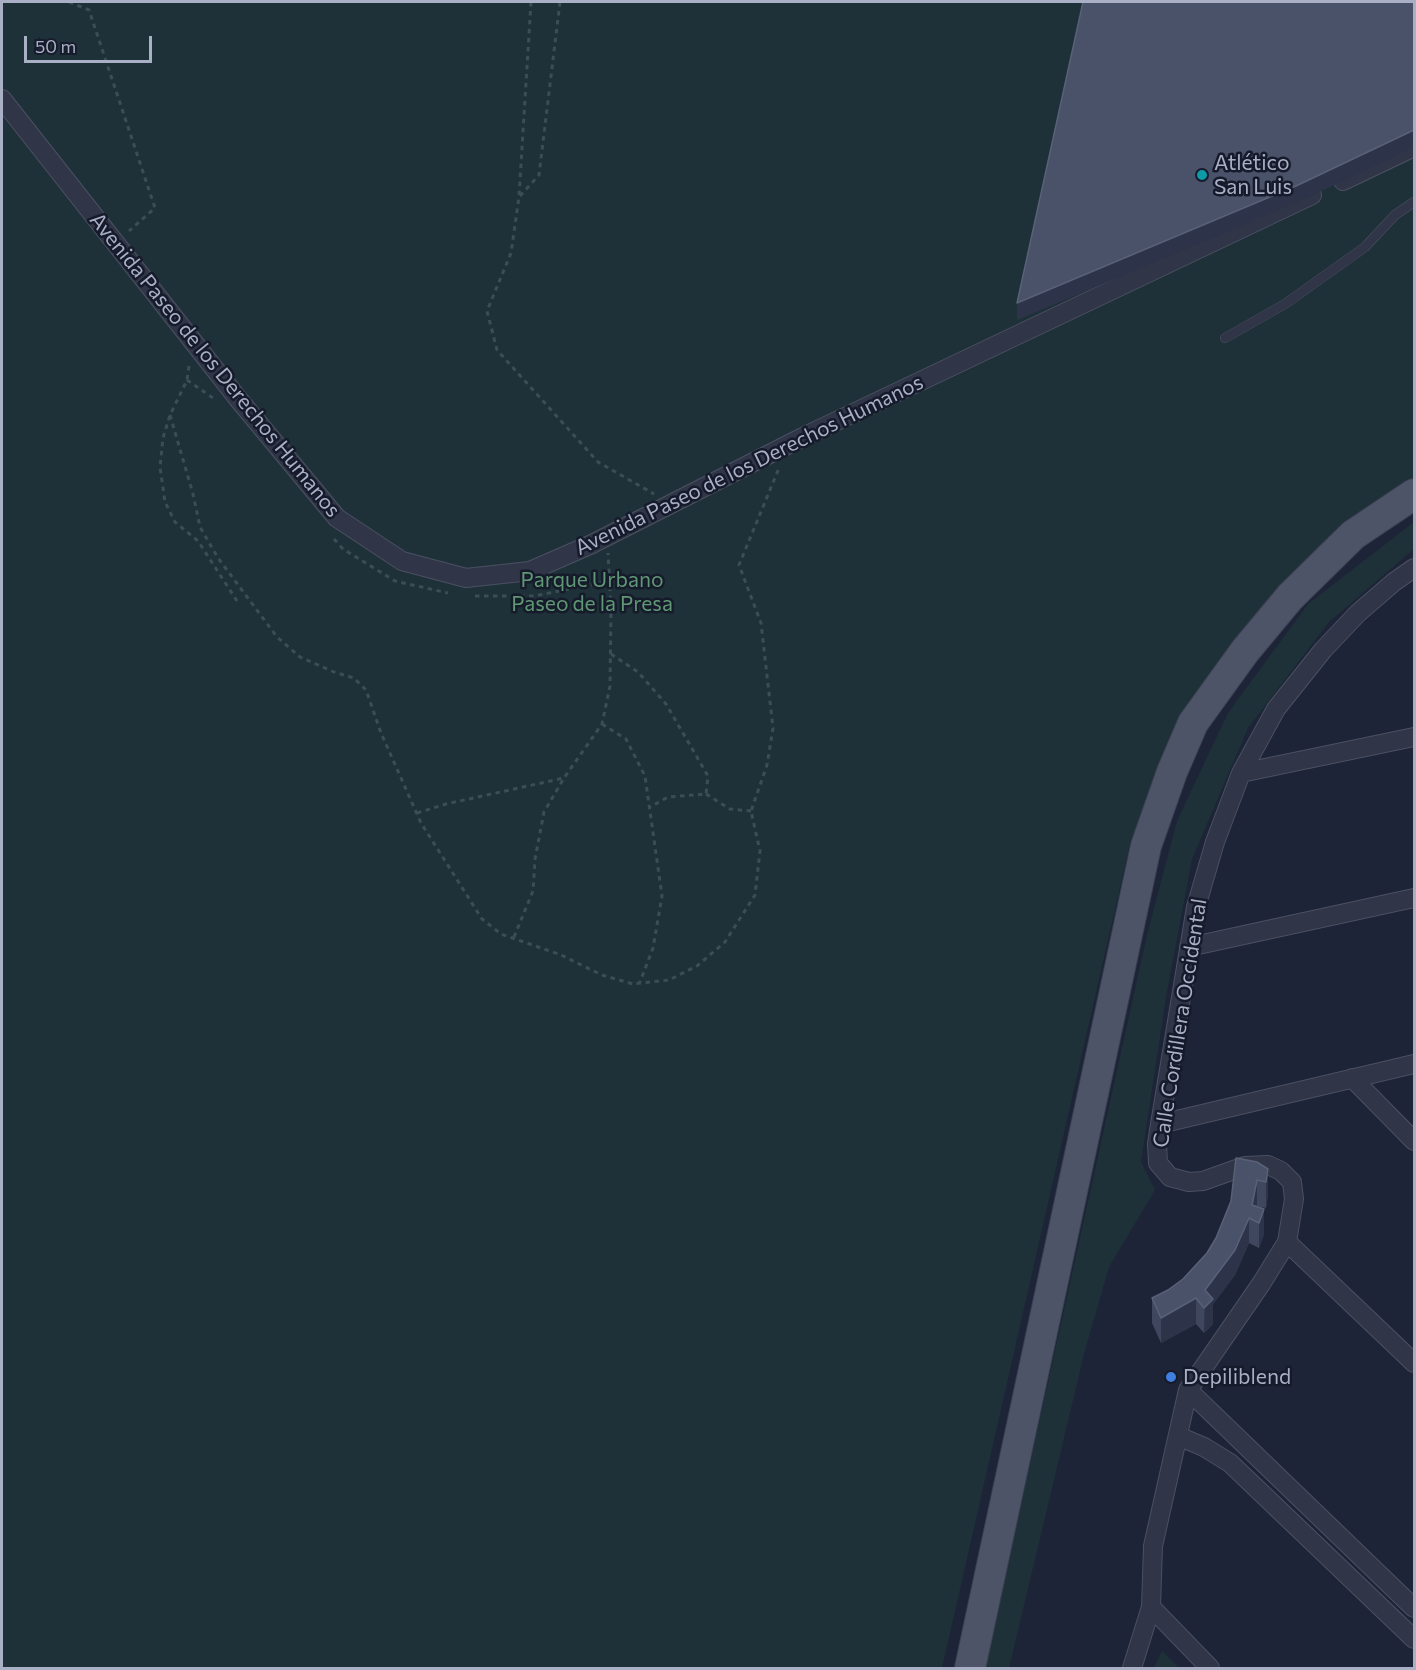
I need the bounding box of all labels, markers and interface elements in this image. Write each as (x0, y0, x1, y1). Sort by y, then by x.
scale bar (27, 24, 154, 62)
text: 50 m (35, 35, 76, 57)
place label: Atlético San Luis (1214, 150, 1292, 200)
marker: Atlético San Luis (1195, 168, 1209, 182)
street label: Avenida Paseo de los Derechos Humanos (84, 208, 346, 522)
street label: Avenida Paseo de los Derechos Humanos (571, 369, 927, 561)
park label: Parque Urbano Paseo de la Presa (511, 567, 673, 617)
street label: Calle Cordillera Occidental (1148, 897, 1212, 1149)
place label: Depiliblend (1183, 1364, 1291, 1390)
marker: Depiliblend (1164, 1370, 1178, 1384)

